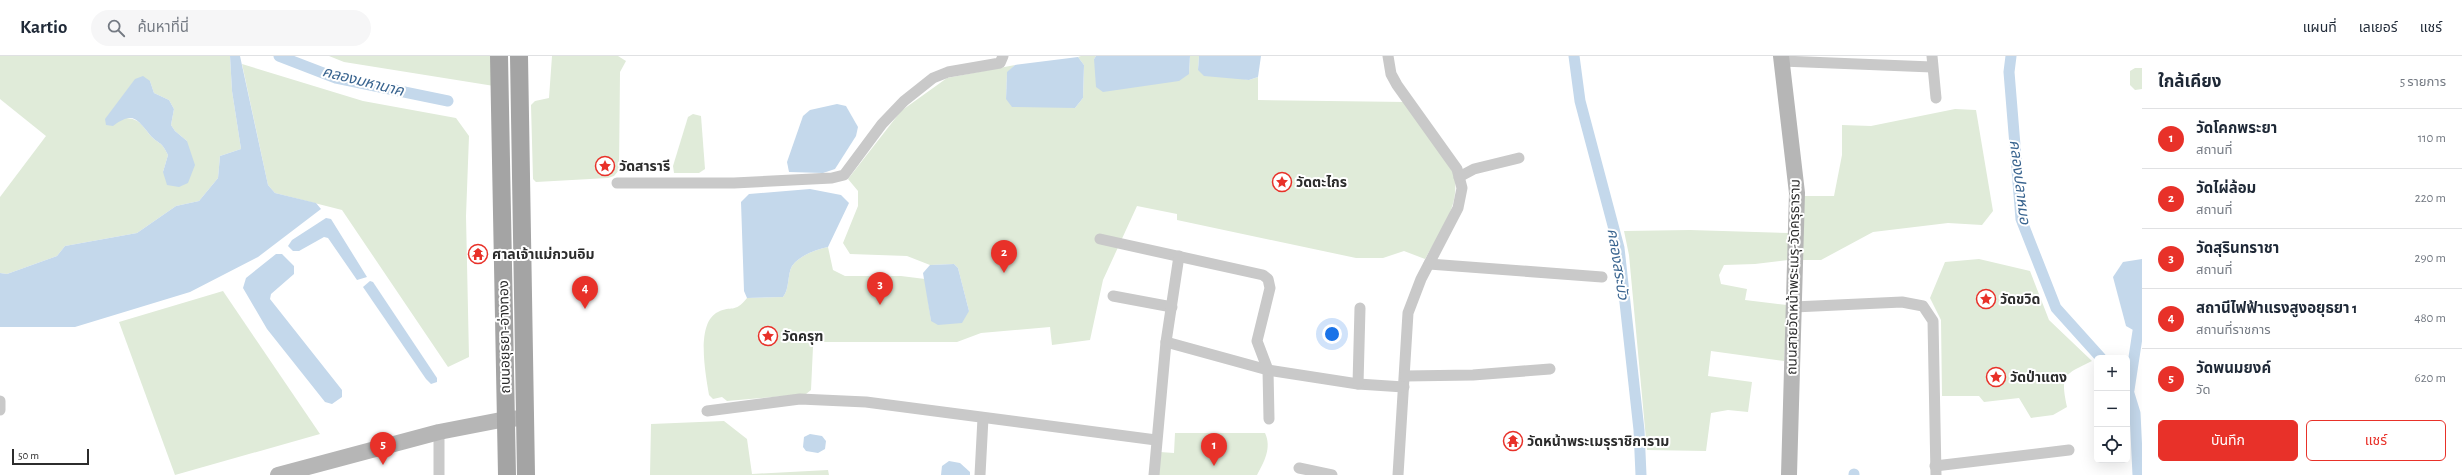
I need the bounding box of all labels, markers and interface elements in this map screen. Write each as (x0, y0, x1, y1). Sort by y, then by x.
search box (91, 10, 371, 46)
icon: search (105, 17, 127, 39)
text: Kartio (20, 18, 67, 37)
text: ค้นหาที่นี่ (137, 20, 189, 35)
text: แผนที่ (2303, 21, 2337, 35)
text: เลเยอร์ (2359, 21, 2398, 35)
text: แชร์ (2420, 21, 2442, 35)
water label: คลองมหานาค (321, 64, 406, 99)
text: ใกล้เคียง (2158, 73, 2221, 90)
text: 5 รายการ (2400, 76, 2446, 89)
text: วัดโคกพระยา (2196, 121, 2277, 136)
text: 1 (2169, 132, 2173, 145)
text: 110 m (2418, 132, 2446, 145)
water label: คลองปลาหมอ (2007, 139, 2032, 226)
text: สถานที่ (2196, 144, 2232, 157)
place icon: วัดสารารี (594, 155, 616, 177)
place label: วัดสารารี (619, 159, 670, 174)
place icon: วัดตะไกร (1271, 171, 1293, 193)
place label: วัดตะไกร (1296, 175, 1347, 190)
street label: ถนนสายวัดหน้าพระเมรุ-วัดครุธาราม (1784, 179, 1804, 375)
text: วัดไผ่ล้อม (2196, 181, 2256, 196)
text: 2 (2168, 192, 2174, 205)
text: 220 m (2415, 192, 2446, 205)
text: สถานที่ (2196, 204, 2232, 217)
water label: คลองสระบัว (1604, 227, 1631, 301)
pin: 2 (991, 240, 1017, 273)
text: วัดสุรินทราชา (2196, 241, 2279, 256)
temple icon: ศาลเจ้าแม่กวนอิม (467, 243, 489, 265)
place label: ศาลเจ้าแม่กวนอิม (492, 246, 595, 262)
text: 3 (2168, 252, 2174, 265)
text: 290 m (2415, 252, 2446, 265)
text: สถานที่ (2196, 264, 2232, 277)
pin: 3 (867, 272, 893, 305)
pin: 4 (572, 276, 598, 309)
street label: ถนนอยุธยา-อ่างทอง (495, 280, 514, 394)
place icon: วัดขวิด (1975, 288, 1997, 310)
place label: วัดขวิด (2000, 292, 2040, 307)
text: สถานีไฟฟ้าแรงสูงอยุธยา 1 (2196, 301, 2357, 316)
text: 4 (2168, 312, 2174, 325)
text: 480 m (2414, 312, 2446, 325)
your location (1322, 324, 1342, 344)
text: สถานที่ราชการ (2196, 324, 2271, 337)
place icon: วัดครุฑ (757, 325, 779, 347)
place label: วัดครุฑ (782, 329, 823, 345)
map controls (2094, 355, 2130, 463)
button: + (2094, 355, 2130, 391)
text: วัดพนมยงค์ (2196, 361, 2271, 376)
place icon: วัดป่าแตง (1985, 366, 2007, 388)
place label: วัดป่าแตง (2010, 370, 2067, 385)
text: 5 (2168, 372, 2174, 385)
text: 620 m (2415, 372, 2446, 385)
text: วัด (2196, 384, 2210, 397)
button: − (2094, 391, 2130, 427)
button: บันทึก (2158, 420, 2298, 461)
button: แชร์ (2306, 420, 2446, 461)
button: locate (2094, 427, 2130, 463)
temple icon: วัดหน้าพระเมรุราชิการาม (1502, 430, 1524, 452)
pin: 5 (370, 432, 396, 465)
pin: 1 (1201, 433, 1227, 466)
place label: วัดหน้าพระเมรุราชิการาม (1527, 434, 1669, 450)
scale bar (12, 447, 89, 466)
text: 50 m (18, 450, 39, 461)

